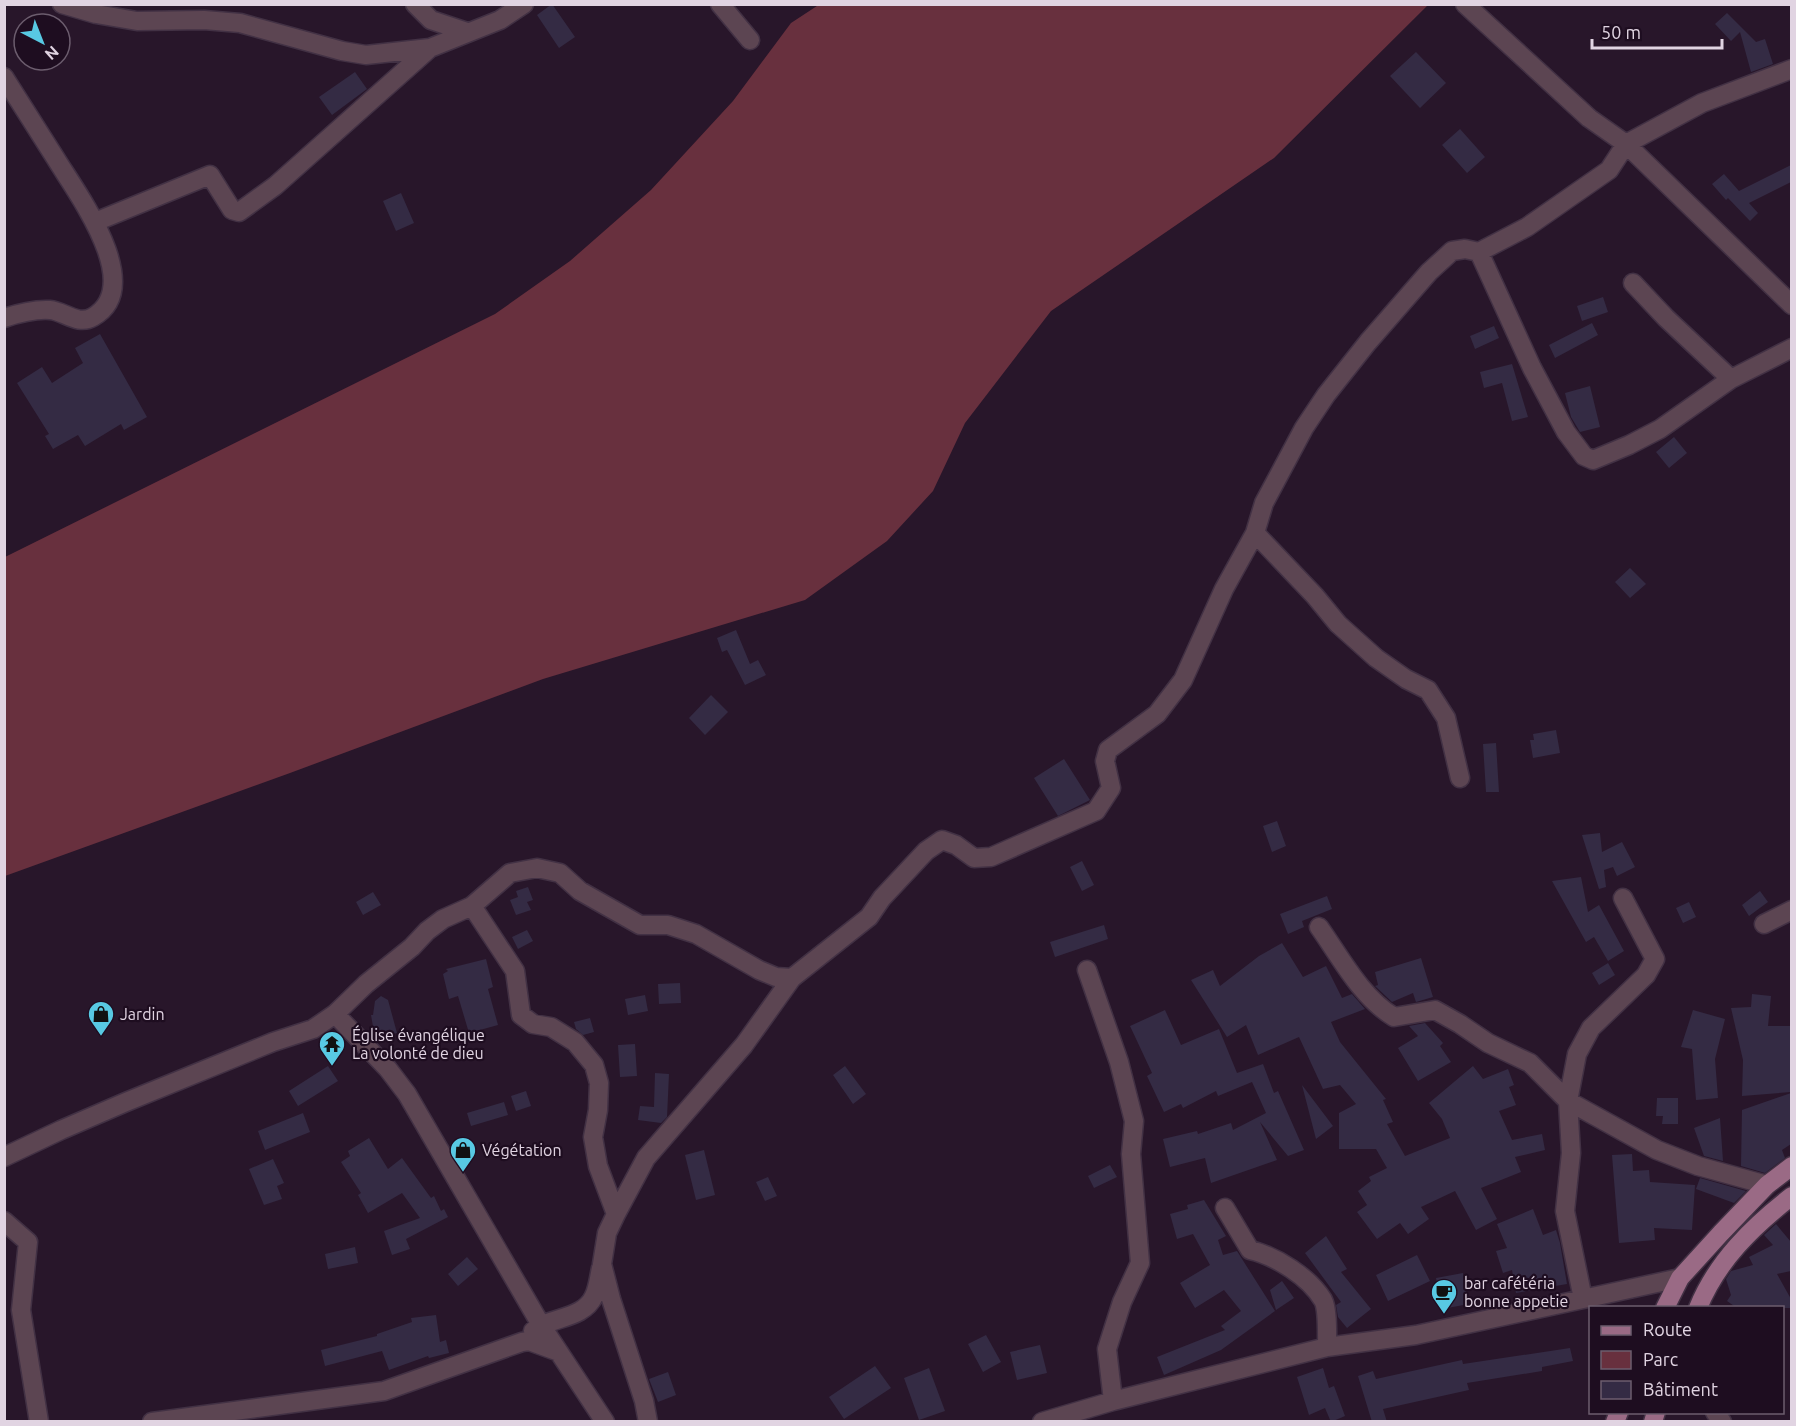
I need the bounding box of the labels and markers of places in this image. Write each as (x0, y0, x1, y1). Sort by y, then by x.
shop icon: Jardin (86, 999, 116, 1037)
place label: Jardin (120, 1005, 165, 1023)
place label: Église évangélique La volonté de dieu (352, 1024, 485, 1062)
temple icon: Église évangélique La volonté de dieu (317, 1029, 347, 1067)
shop icon: Végétation (448, 1135, 478, 1173)
place label: Végétation (482, 1141, 562, 1159)
place label: bar cafétéria bonne appetie (1464, 1274, 1568, 1310)
cafe icon: bar cafétéria bonne appetie (1429, 1277, 1459, 1315)

